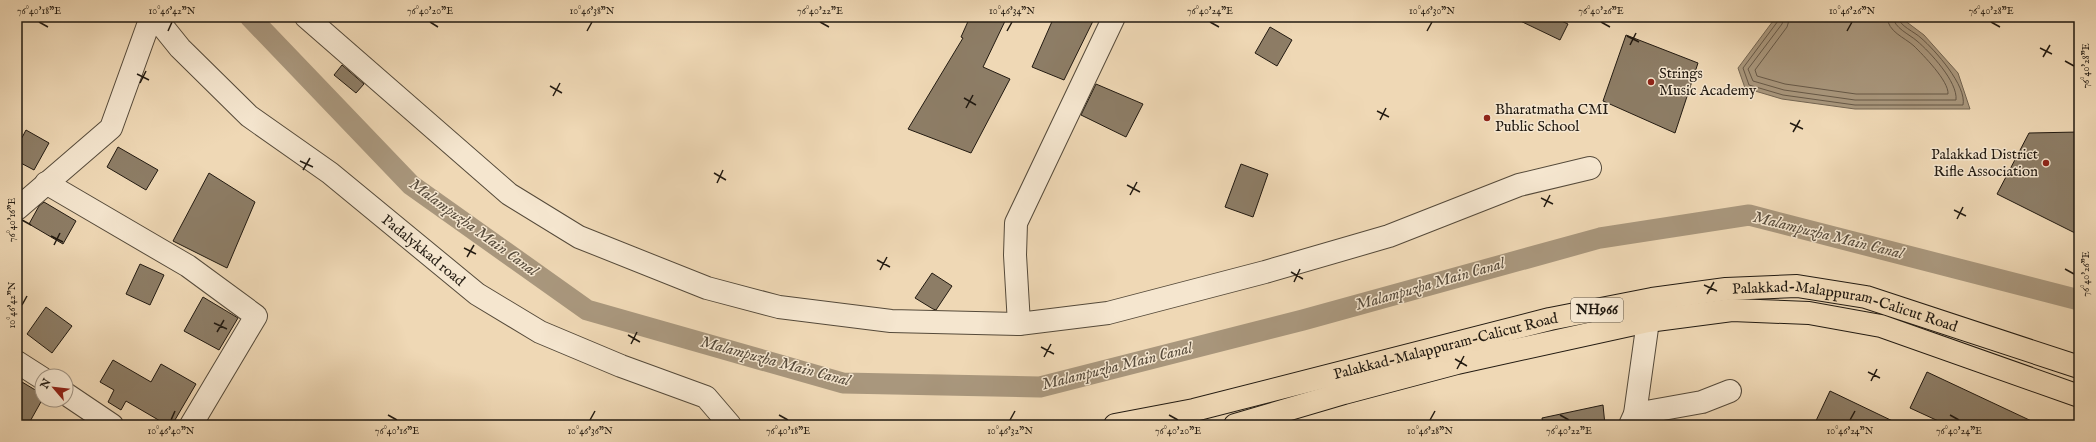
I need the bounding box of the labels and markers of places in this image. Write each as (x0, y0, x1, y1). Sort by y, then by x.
place label: Strings Music Academy (1659, 64, 1757, 100)
marker: Strings Music Academy (1646, 77, 1656, 87)
place label: Bharatmatha CMI Public School (1495, 100, 1609, 136)
marker: Bharatmatha CMI Public School (1482, 113, 1492, 123)
place label: Palakkad District Rifle Association (1931, 145, 2038, 181)
marker: Palakkad District Rifle Association (2041, 158, 2051, 168)

